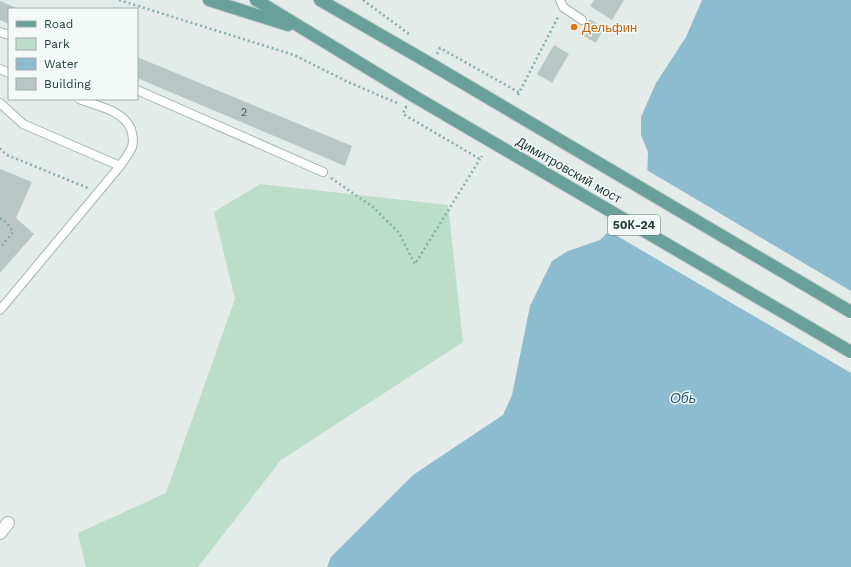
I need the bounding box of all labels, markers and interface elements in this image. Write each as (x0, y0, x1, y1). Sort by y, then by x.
legend (8, 8, 138, 100)
text: Road (44, 17, 73, 31)
place label: Дельфин (582, 20, 637, 35)
marker: Дельфин (569, 22, 579, 32)
text: Park (44, 37, 70, 51)
text: Water (44, 57, 79, 71)
text: Building (44, 77, 91, 91)
house number: 2 (241, 106, 247, 119)
street label: Димитровский мост (514, 134, 624, 206)
road number: 50К-24 (608, 215, 660, 235)
water label: Обь (670, 390, 696, 406)

